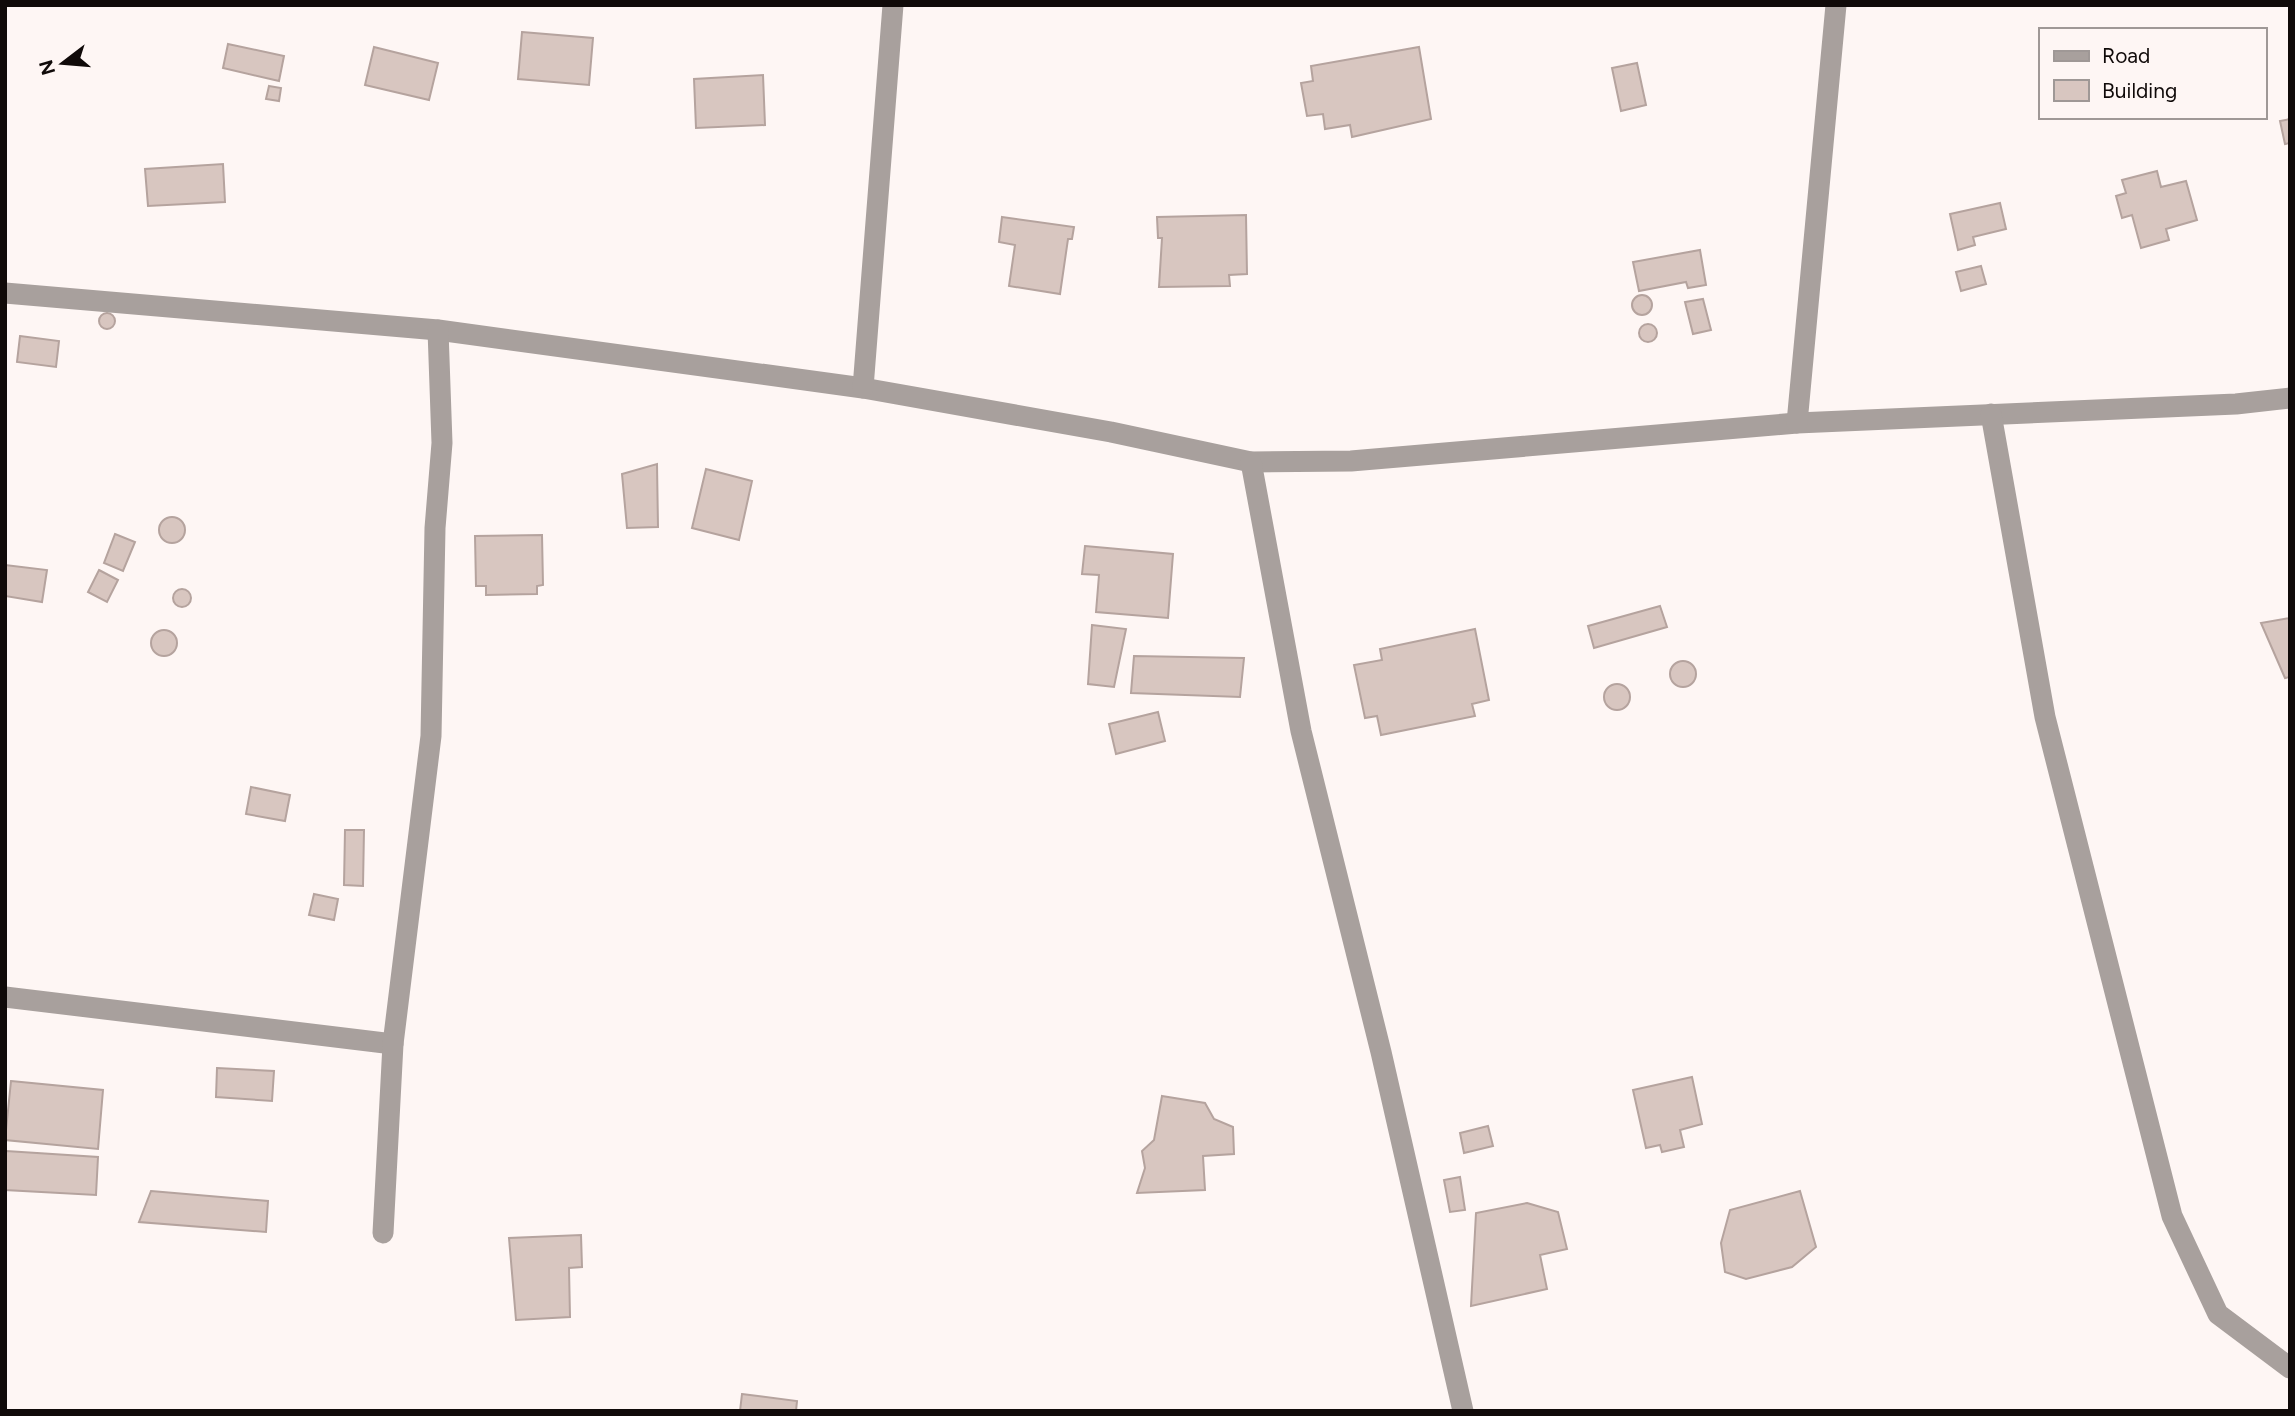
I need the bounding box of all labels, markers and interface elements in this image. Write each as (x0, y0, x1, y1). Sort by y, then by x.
north arrow (28, 28, 98, 98)
legend (2039, 28, 2267, 119)
text: Road (2102, 43, 2150, 68)
text: N (34, 57, 60, 78)
text: Building (2102, 78, 2177, 103)

